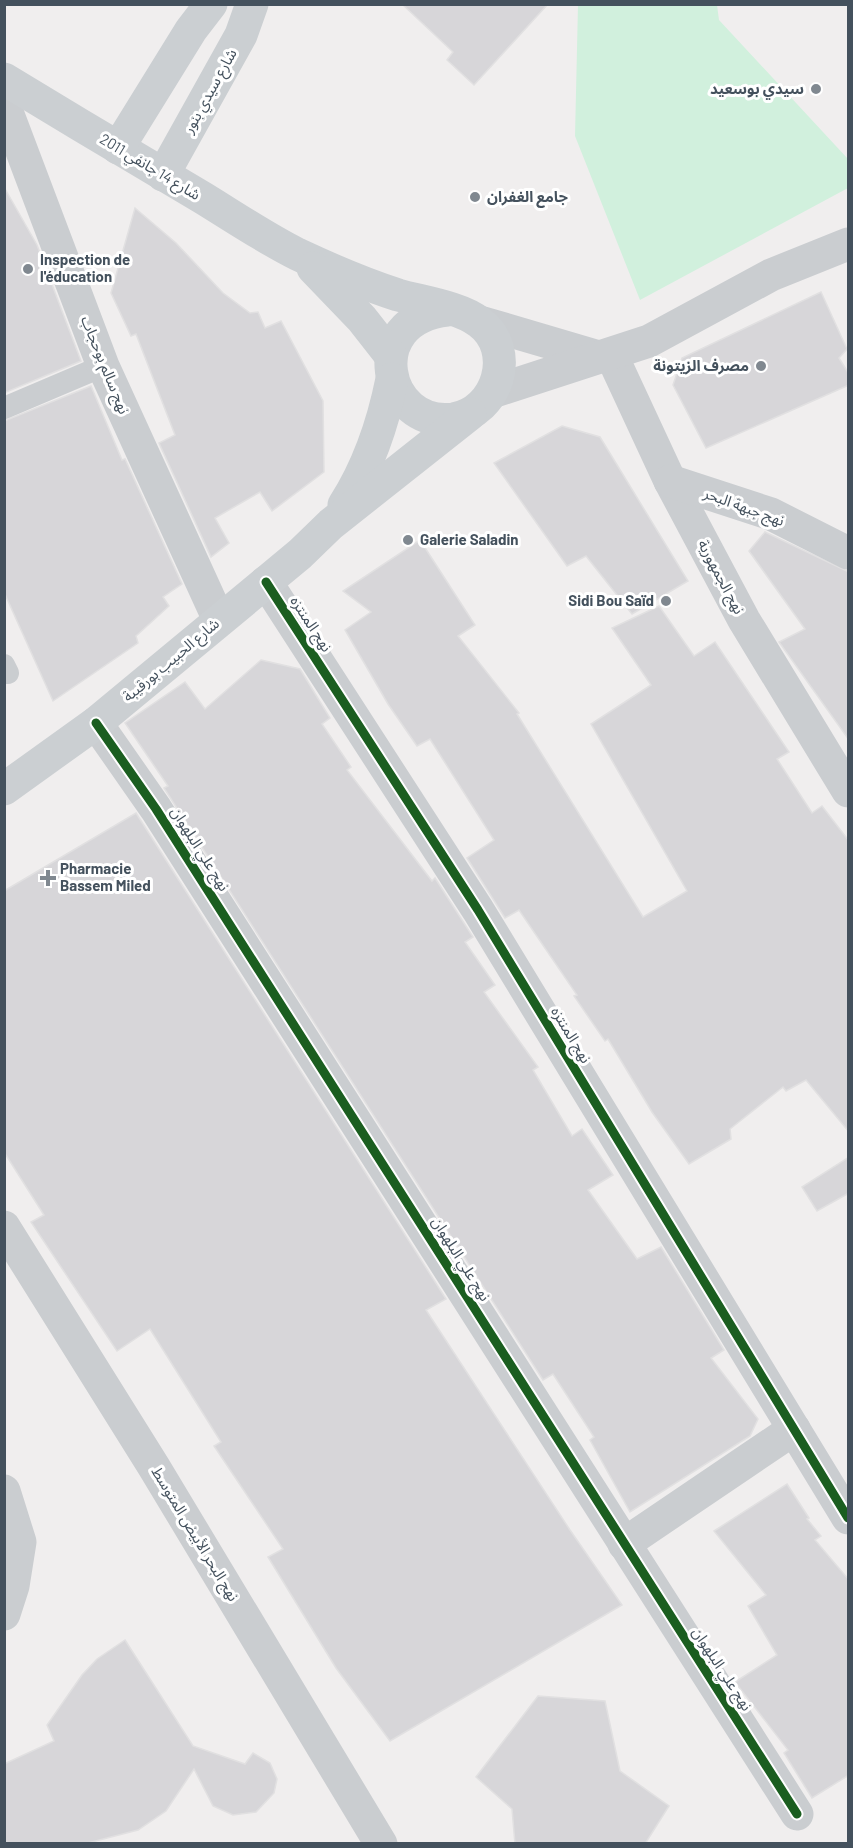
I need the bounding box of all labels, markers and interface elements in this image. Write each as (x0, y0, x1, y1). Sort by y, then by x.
street label: شارع سيدي بنور (178, 45, 243, 139)
place label: سيدي بوسعيد (710, 79, 804, 100)
marker: سيدي بوسعيد (809, 82, 823, 96)
street label: شارع 14 جانفي 2011 (95, 129, 204, 207)
place label: جامع الغفران (487, 187, 568, 208)
marker: جامع الغفران (468, 190, 482, 204)
place label: Inspection de l'éducation (40, 250, 130, 285)
marker: Inspection de l'éducation (21, 262, 35, 276)
street label: نهج سالم بوحجاب (74, 313, 134, 418)
place label: مصرف الزيتونة (653, 356, 749, 375)
marker: مصرف الزيتونة (754, 359, 768, 373)
street label: نهج جبهة البحر (699, 483, 787, 533)
place label: Galerie Saladin (420, 530, 519, 548)
marker: Galerie Saladin (401, 533, 415, 547)
street label: نهج الجمهورية (691, 536, 749, 619)
place label: Sidi Bou Saïd (568, 591, 654, 609)
street label: نهج المنتزه (284, 592, 336, 657)
marker: Sidi Bou Saïd (659, 594, 673, 608)
street label: شارع الحبيب بورقيبة (118, 614, 225, 708)
street label: نهج علي البلهوان (164, 803, 234, 896)
place label: Pharmacie Bassem Miled (60, 859, 151, 894)
marker: Pharmacie Bassem Miled (41, 871, 55, 885)
street label: نهج المنتزه (545, 1003, 596, 1068)
street label: نهج علي البلهوان (425, 1213, 495, 1306)
street label: نهج البحر الأبيض المتوسط (145, 1463, 243, 1606)
street label: نهج علي البلهوان (686, 1623, 757, 1716)

